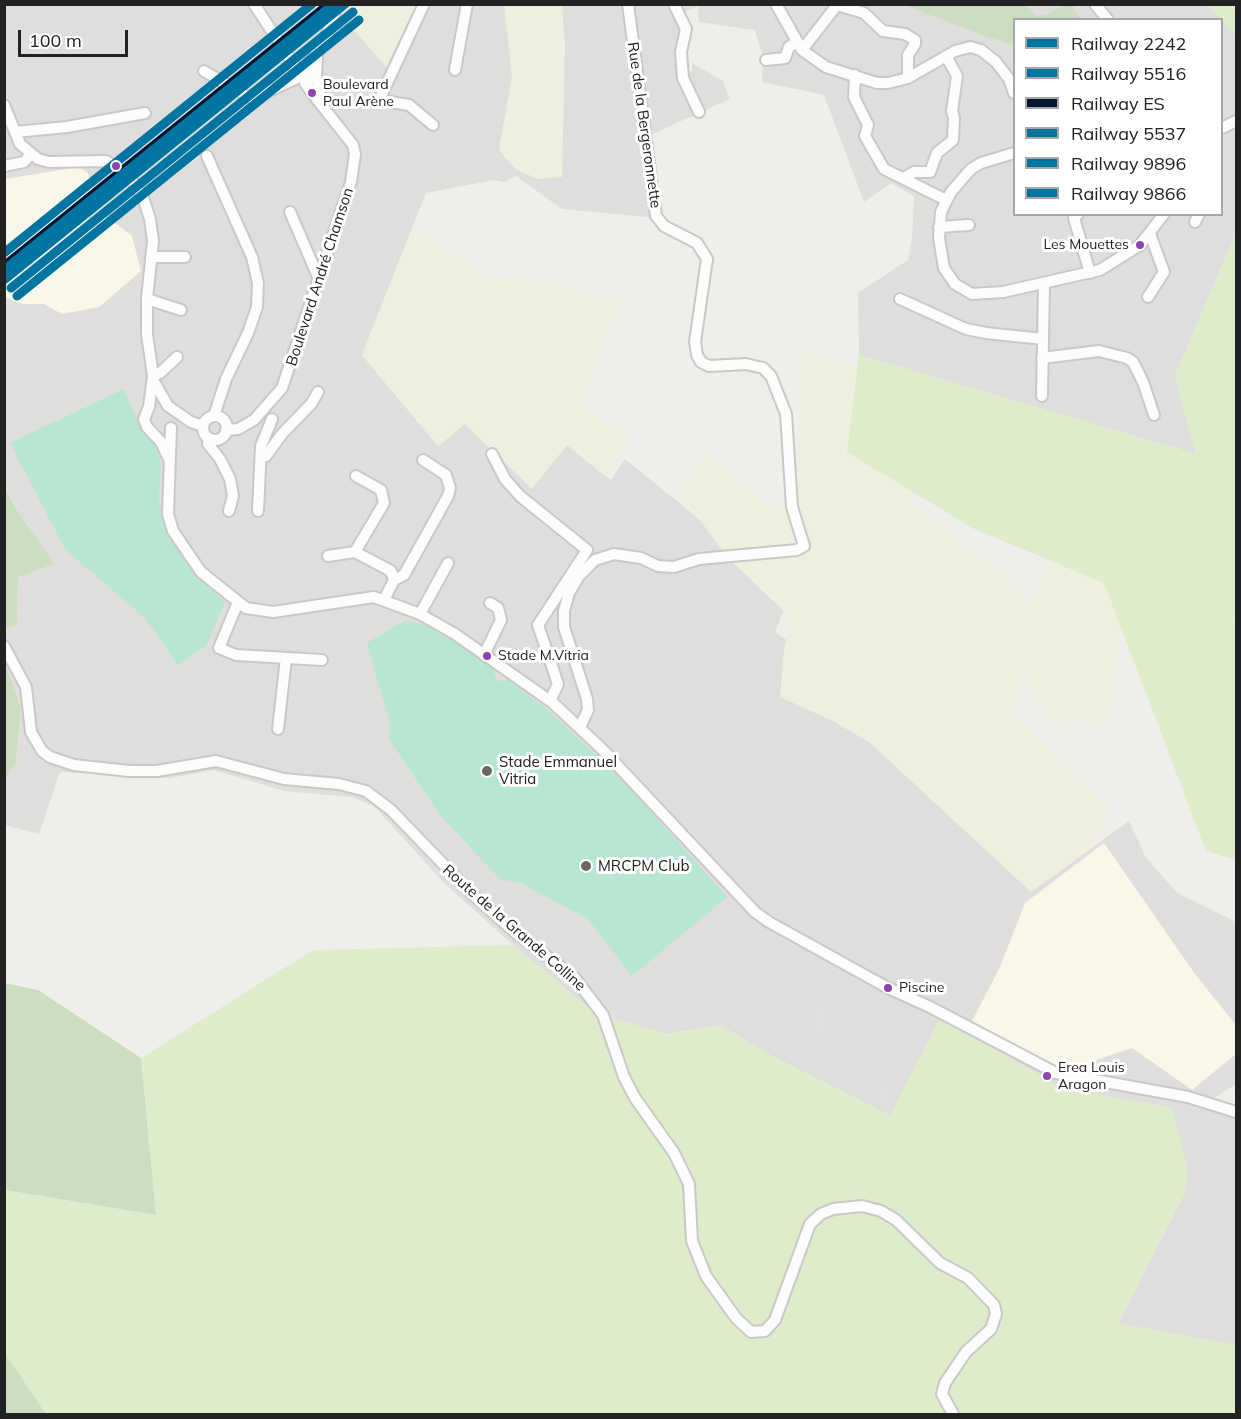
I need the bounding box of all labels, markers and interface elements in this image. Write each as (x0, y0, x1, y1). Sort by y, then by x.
scale bar (21, 18, 130, 56)
legend (1013, 18, 1223, 216)
text: 100 m (29, 29, 82, 52)
text: Railway 2242 (1071, 32, 1186, 55)
street label: Rue de la Bergeronnette (623, 41, 665, 209)
text: Railway 5516 (1071, 62, 1186, 85)
place label: Boulevard Paul Arène (323, 77, 394, 110)
marker: Boulevard Paul Arène (306, 87, 318, 99)
text: Railway ES (1071, 92, 1165, 115)
text: Railway 5537 (1071, 122, 1186, 145)
text: Railway 9896 (1071, 152, 1186, 175)
unlabelled marker (110, 160, 122, 172)
text: Railway 9866 (1071, 182, 1186, 205)
street label: Boulevard André Chamson (283, 186, 357, 368)
place label: Les Mouettes (1043, 237, 1129, 253)
marker: Les Mouettes (1134, 239, 1146, 251)
place label: Stade M.Vitria (498, 648, 589, 664)
marker: Stade M.Vitria (481, 650, 493, 662)
place label: Stade Emmanuel Vitria (499, 753, 617, 788)
marker: Stade Emmanuel Vitria (480, 764, 494, 778)
place label: MRCPM Club (598, 857, 689, 875)
marker: MRCPM Club (579, 859, 593, 873)
street label: Route de la Grande Colline (439, 861, 589, 995)
place label: Piscine (899, 980, 944, 996)
marker: Piscine (882, 982, 894, 994)
place label: Erea Louis Aragon (1058, 1060, 1125, 1092)
marker: Erea Louis Aragon (1041, 1070, 1053, 1082)

